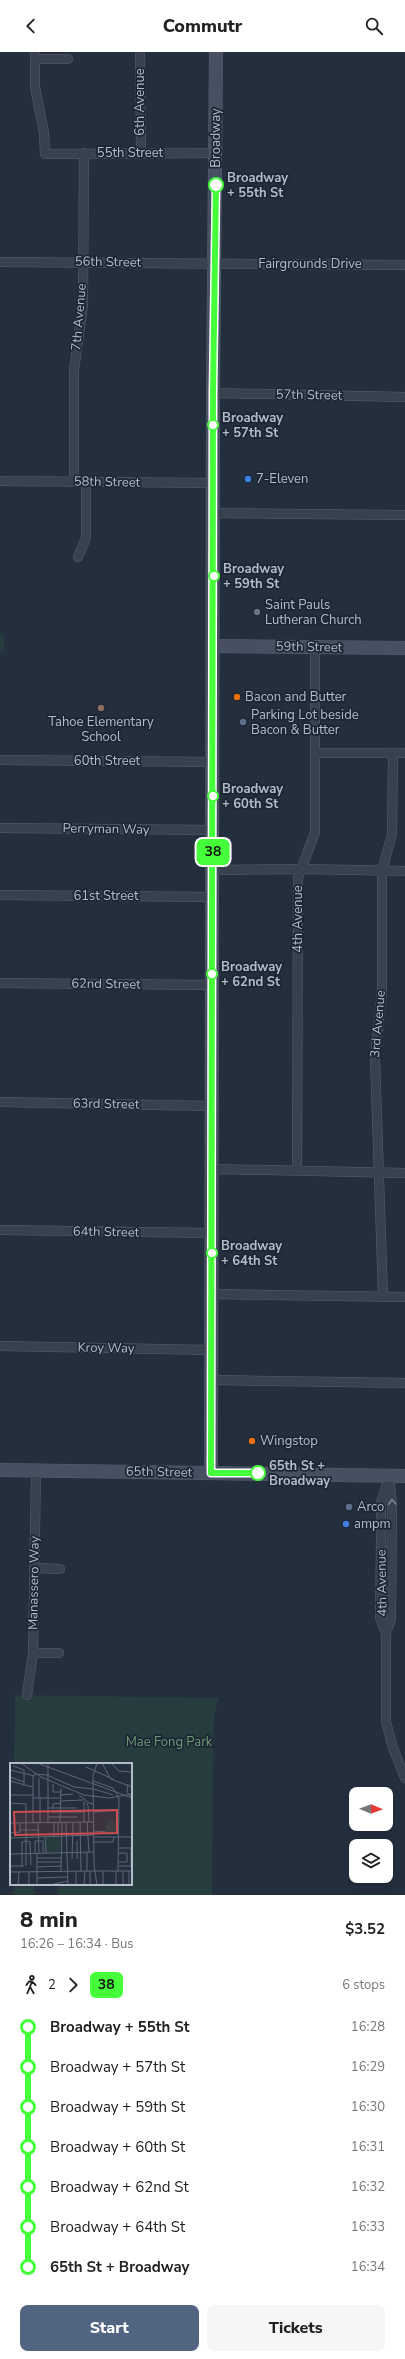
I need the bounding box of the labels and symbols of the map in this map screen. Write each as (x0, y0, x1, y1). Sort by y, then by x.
street label: 6th Avenue (131, 68, 149, 136)
street label: Broadway (207, 108, 225, 168)
street label: 55th Street (97, 144, 164, 162)
place label: Broadway + 55th St (227, 169, 288, 202)
marker: Broadway + 55th St (208, 177, 224, 193)
street label: 56th Street (75, 252, 142, 272)
street label: Fairgrounds Drive (258, 255, 362, 273)
street label: 7th Avenue (67, 283, 91, 351)
street label: 57th Street (276, 385, 343, 405)
place label: Broadway + 57th St (222, 409, 283, 442)
marker: Broadway + 57th St (207, 419, 219, 431)
place label: 7-Eleven (256, 470, 308, 488)
street label: 58th Street (74, 472, 141, 492)
marker: 7-Eleven (243, 474, 253, 484)
place label: Broadway + 59th St (223, 560, 284, 593)
marker: Broadway + 59th St (208, 570, 220, 582)
place label: Saint Pauls Lutheran Church (265, 596, 362, 629)
marker: Saint Pauls Lutheran Church (252, 607, 262, 617)
street label: 59th Street (276, 637, 343, 657)
place label: Bacon and Butter (245, 688, 347, 706)
marker: Bacon and Butter (232, 692, 242, 702)
marker: Tahoe Elementary School (96, 703, 106, 713)
place label: Parking Lot beside Bacon & Butter (251, 706, 359, 739)
place label: Tahoe Elementary School (48, 713, 154, 746)
marker: Parking Lot beside Bacon & Butter (238, 717, 248, 727)
street label: 60th Street (74, 752, 141, 770)
place label: Broadway + 60th St (222, 780, 283, 813)
marker: Broadway + 60th St (207, 790, 219, 802)
street label: Perryman Way (62, 819, 150, 839)
line badge: 38 (195, 839, 231, 865)
street label: 4th Avenue (289, 885, 307, 953)
street label: 61st Street (73, 887, 139, 905)
place label: Broadway + 62nd St (221, 958, 282, 991)
marker: Broadway + 62nd St (206, 968, 218, 980)
street label: 62nd Street (71, 974, 141, 994)
street label: 3rd Avenue (366, 990, 390, 1058)
street label: 63rd Street (73, 1094, 140, 1114)
street label: 64th Street (73, 1222, 140, 1242)
place label: Broadway + 64th St (221, 1237, 282, 1270)
marker: Broadway + 64th St (206, 1247, 218, 1259)
street label: Kroy Way (77, 1339, 135, 1358)
place label: Wingstop (260, 1432, 318, 1450)
marker: Wingstop (247, 1436, 257, 1446)
place label: 65th St + Broadway (269, 1457, 330, 1490)
street label: 65th Street (126, 1462, 193, 1482)
marker: 65th St + Broadway (250, 1465, 266, 1481)
place label: Arco (357, 1498, 384, 1516)
one-way arrow (387, 1499, 396, 1505)
marker: Arco (344, 1502, 354, 1512)
place label: ampm (354, 1515, 391, 1533)
marker: ampm (341, 1519, 351, 1529)
street label: Manassero Way (24, 1536, 44, 1630)
street label: 4th Avenue (372, 1549, 392, 1617)
park label: Mae Fong Park (126, 1733, 213, 1751)
inset map (10, 1763, 132, 1885)
north arrow (349, 1787, 393, 1831)

